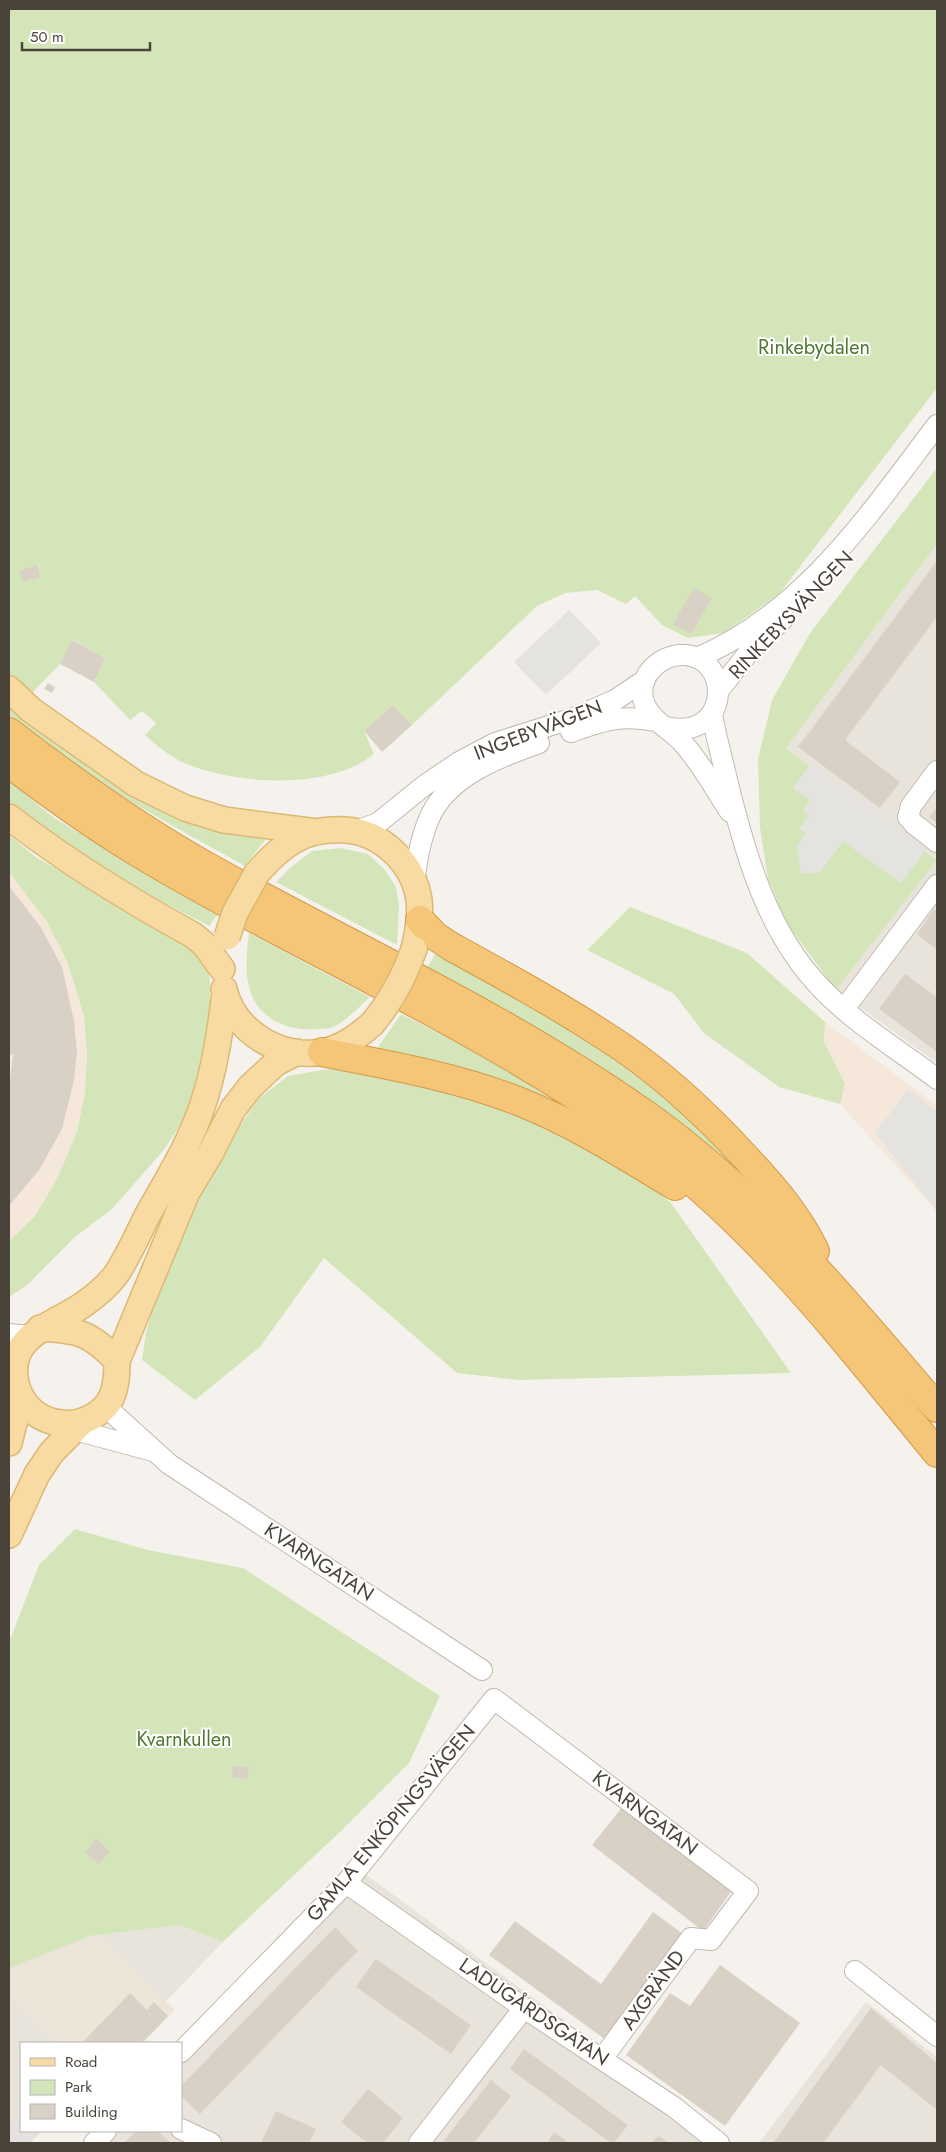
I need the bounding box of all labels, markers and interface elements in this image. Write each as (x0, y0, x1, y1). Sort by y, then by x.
scale bar (22, 20, 150, 52)
text: 50 m (30, 26, 64, 48)
park label: Rinkebydalen (758, 333, 870, 362)
street label: RINKEBYSVÄNGEN (722, 544, 860, 686)
street label: INGEBYVÄGEN (470, 692, 606, 768)
street label: KVARNGATAN (258, 1516, 380, 1608)
street label: GAMLA ENKÖPINGSVÄGEN (300, 1718, 482, 1928)
park label: Kvarnkullen (136, 1725, 232, 1754)
street label: KVARNGATAN (586, 1764, 704, 1862)
street label: AXGRÄND (614, 1944, 692, 2036)
street label: LADUGÅRDSGATAN (453, 1951, 615, 2073)
legend (20, 2042, 182, 2132)
text: Road (65, 2051, 97, 2073)
text: Park (65, 2076, 92, 2098)
text: Building (65, 2101, 117, 2123)

